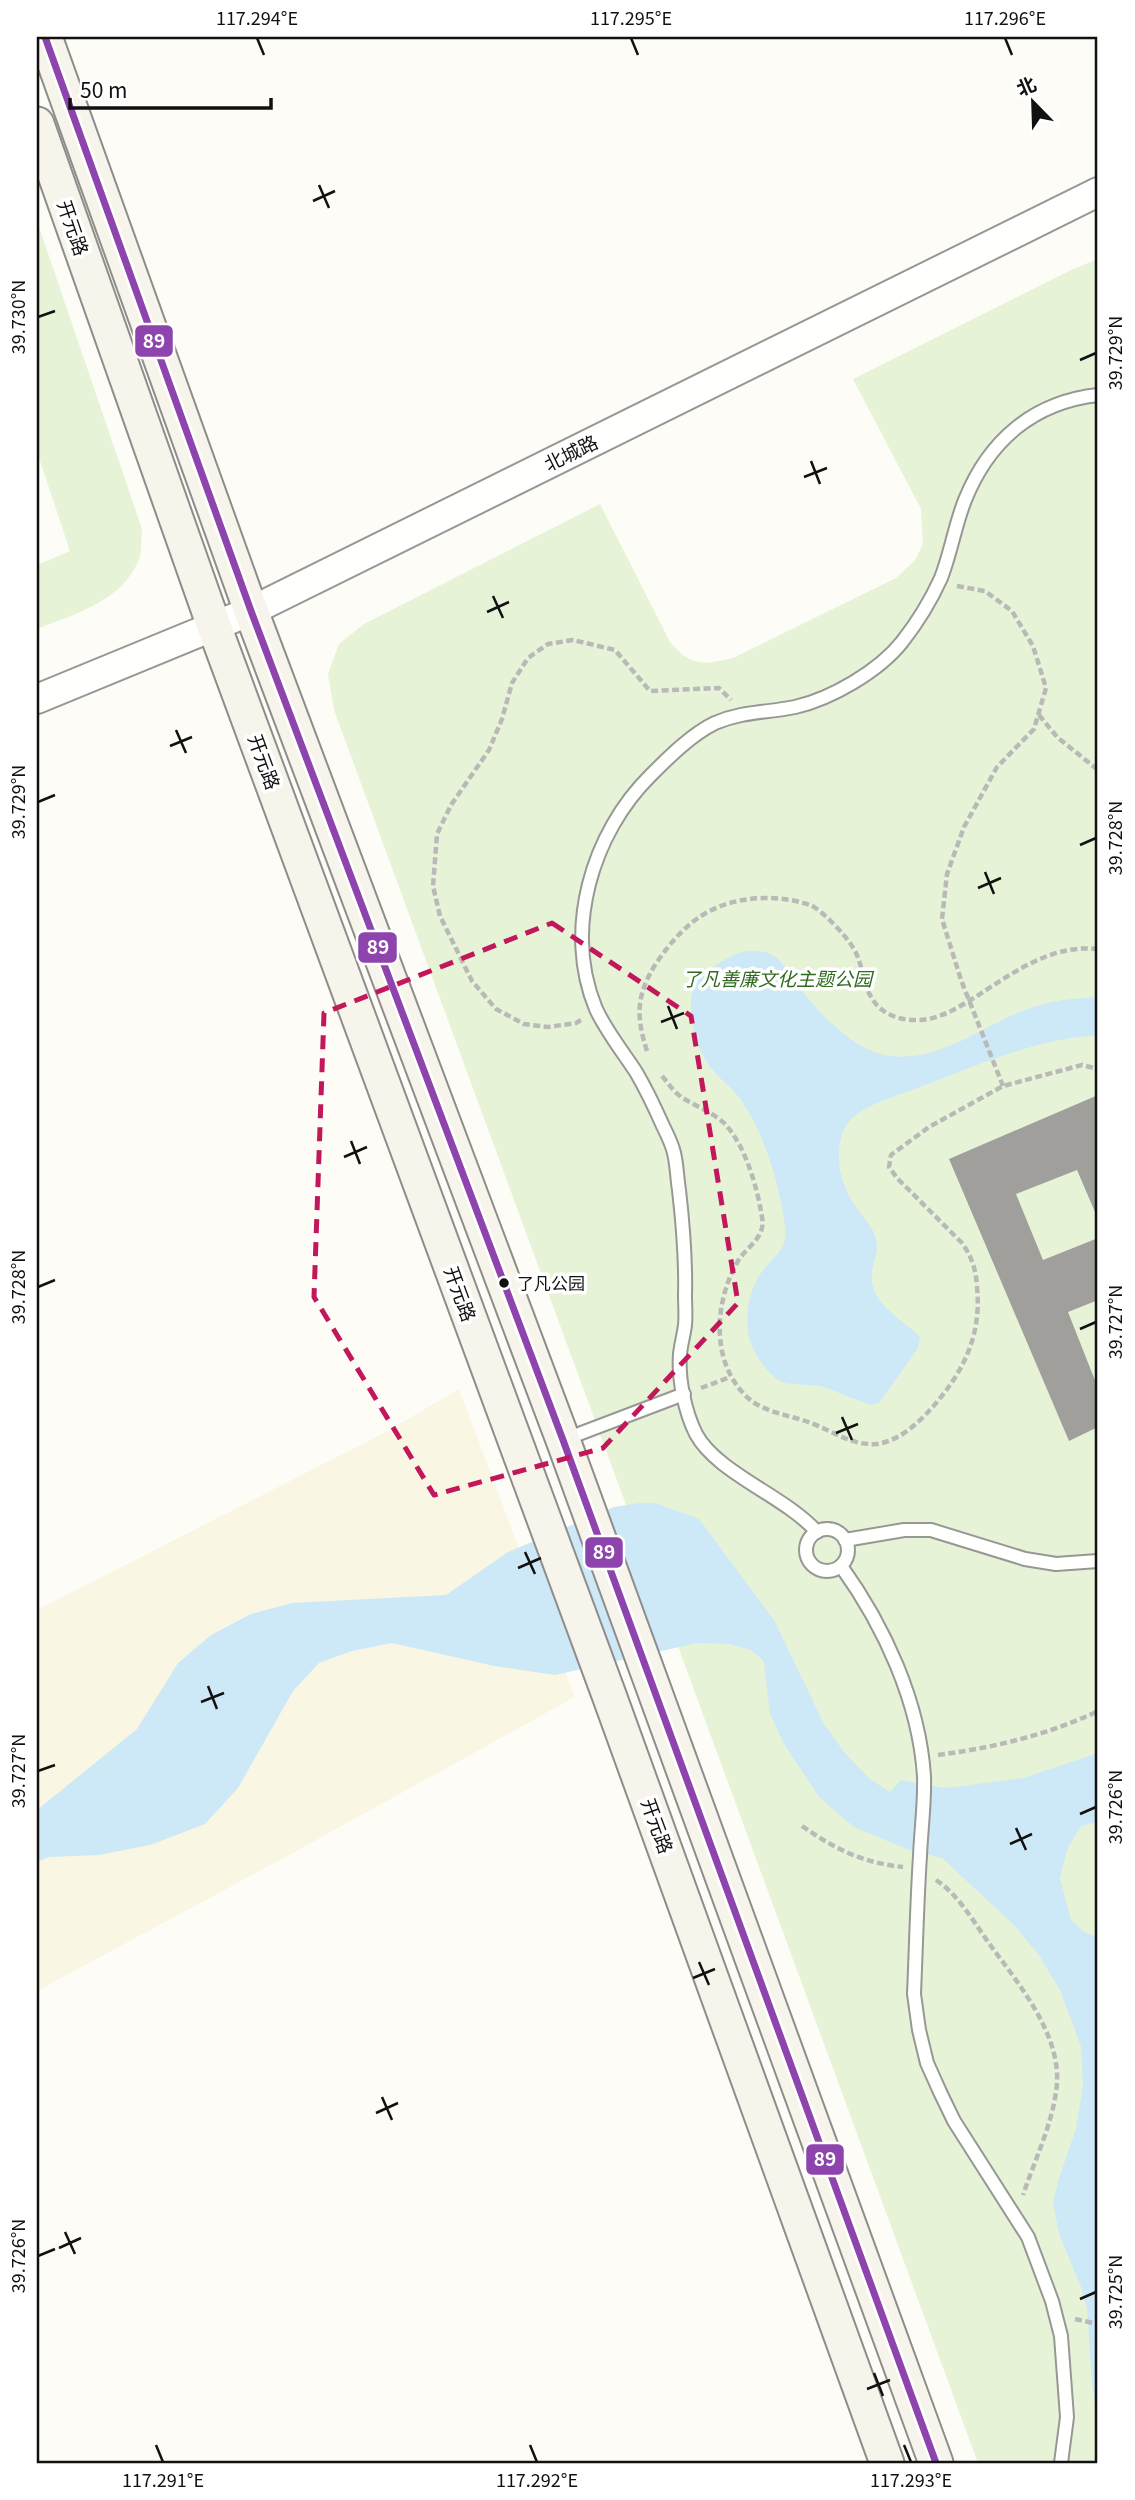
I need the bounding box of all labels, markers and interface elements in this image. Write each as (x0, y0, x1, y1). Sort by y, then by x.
text: 117.294°E (216, 4, 298, 30)
text: 117.295°E (590, 4, 672, 30)
text: 117.296°E (964, 4, 1046, 30)
scale bar (70, 66, 271, 110)
north arrow (998, 66, 1068, 136)
text: 北 (1012, 69, 1040, 101)
text: 50 m (80, 74, 127, 104)
street label: 开元路 (52, 196, 96, 259)
text: 39.730°N (4, 280, 30, 354)
text: 39.729°N (1101, 316, 1127, 390)
line badge: 89 (134, 324, 174, 358)
text: 89 (143, 326, 165, 353)
street label: 北城路 (539, 427, 602, 476)
street label: 开元路 (243, 730, 288, 793)
text: 39.729°N (4, 765, 30, 839)
text: 39.728°N (1101, 801, 1127, 875)
line badge: 89 (357, 931, 398, 964)
text: 89 (367, 932, 389, 959)
park label: 了凡善廉文化主题公园 (682, 964, 875, 991)
text: 39.728°N (4, 1250, 30, 1324)
street label: 开元路 (439, 1262, 484, 1325)
place label: 了凡公园 (517, 1270, 585, 1295)
marker: 了凡公园 (497, 1276, 511, 1290)
text: 39.727°N (1101, 1285, 1127, 1359)
line badge: 89 (584, 1536, 624, 1569)
text: 89 (593, 1537, 615, 1564)
text: 39.727°N (4, 1734, 30, 1808)
text: 39.726°N (1101, 1770, 1127, 1844)
street label: 开元路 (636, 1794, 681, 1857)
line badge: 89 (805, 2143, 845, 2176)
text: 89 (814, 2144, 836, 2171)
text: 39.726°N (4, 2219, 30, 2293)
text: 39.725°N (1101, 2255, 1127, 2329)
text: 117.291°E (122, 2466, 204, 2492)
text: 117.292°E (496, 2466, 578, 2492)
text: 117.293°E (870, 2466, 952, 2492)

